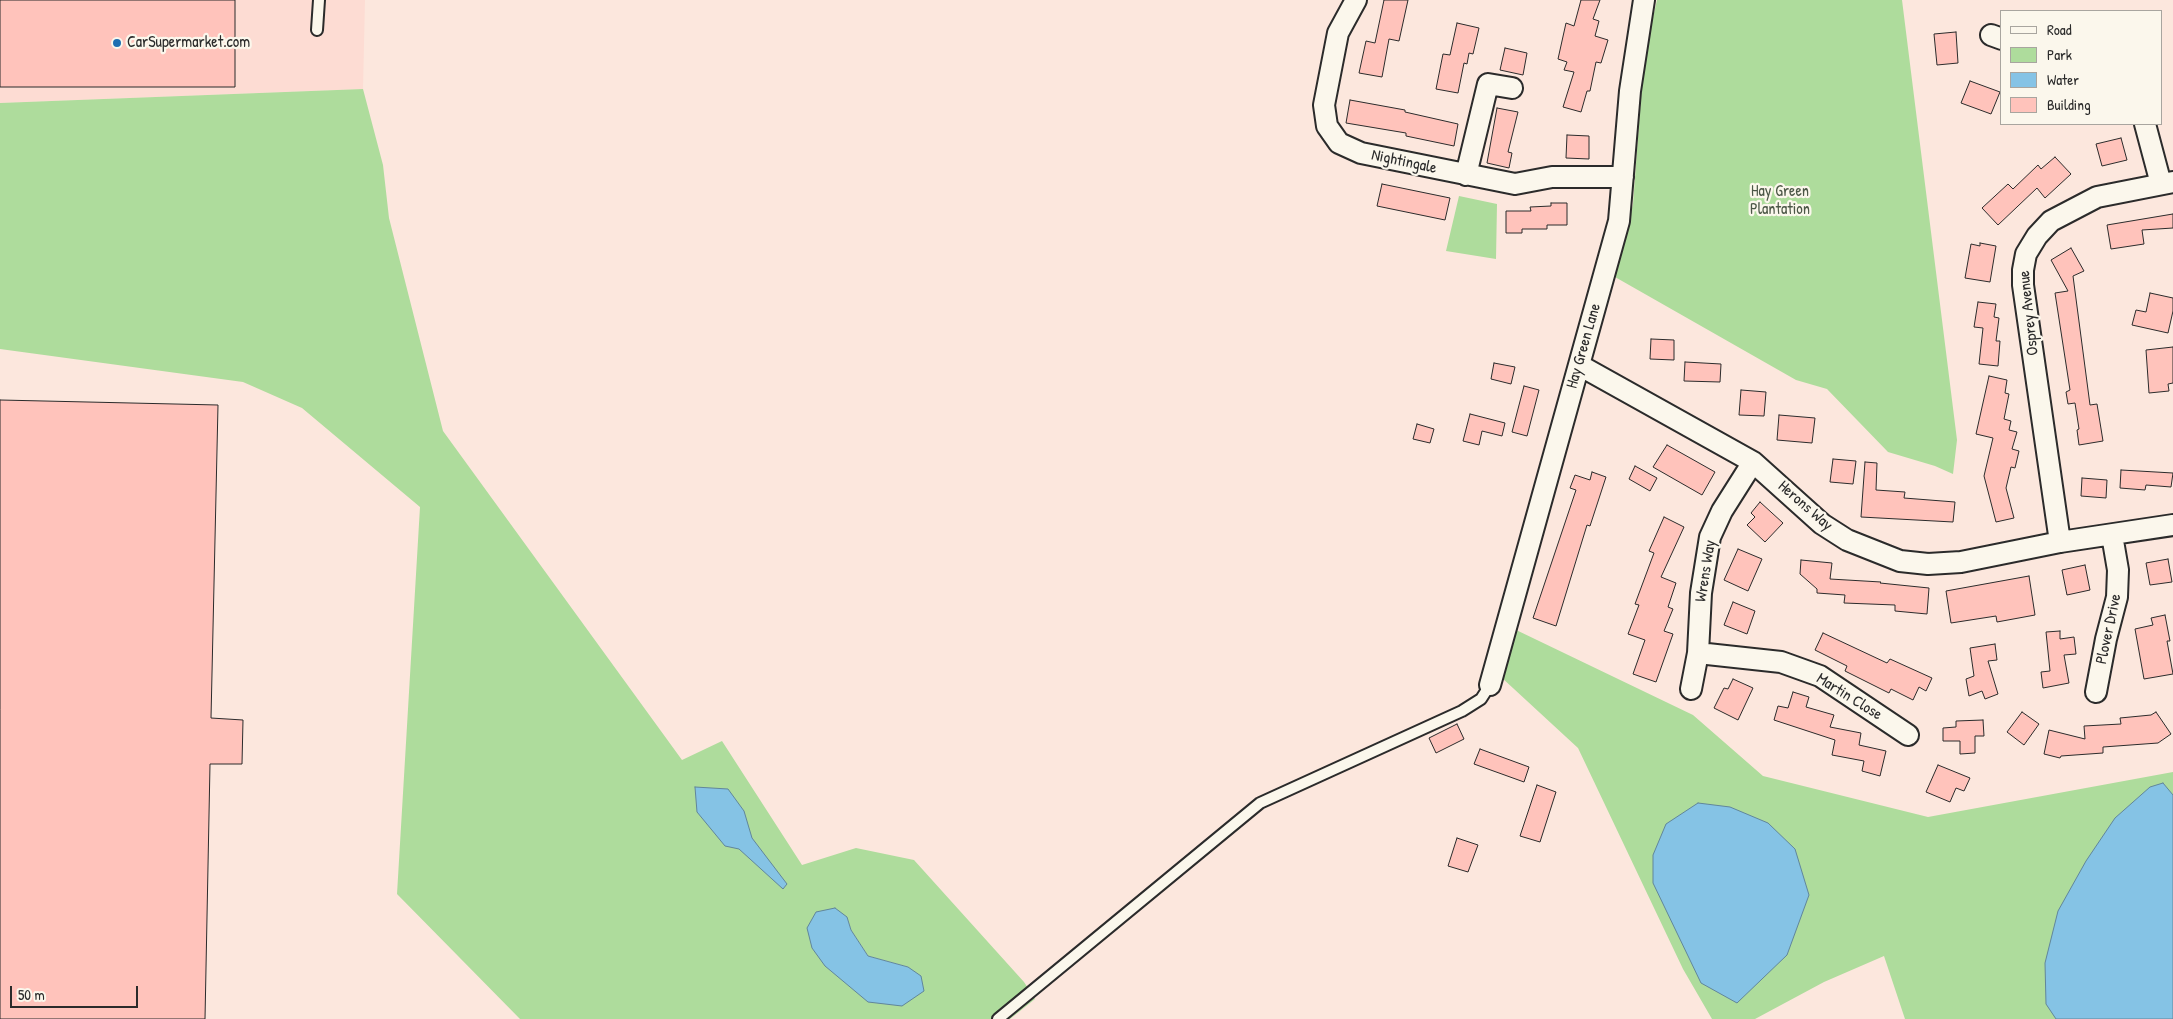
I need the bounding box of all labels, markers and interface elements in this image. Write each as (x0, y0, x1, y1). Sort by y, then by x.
legend (2000, 10, 2163, 125)
text: Road (2047, 19, 2072, 40)
place label: CarSupermarket.com (127, 33, 250, 53)
marker: CarSupermarket.com (111, 37, 123, 49)
text: Park (2047, 44, 2072, 65)
text: Water (2047, 69, 2079, 90)
text: Building (2047, 94, 2091, 115)
street label: Nightingale (1370, 146, 1438, 178)
park label: Hay Green Plantation (1750, 182, 1810, 220)
street label: Osprey Avenue (2015, 270, 2043, 356)
street label: Hay Green Lane (1563, 301, 1605, 391)
street label: Herons Way (1774, 477, 1836, 535)
street label: Wrens Way (1692, 539, 1720, 603)
street label: Plover Drive (2092, 592, 2126, 666)
street label: Martin Close (1813, 669, 1885, 725)
scale bar (12, 976, 140, 1008)
text: 50 m (18, 984, 45, 1005)

